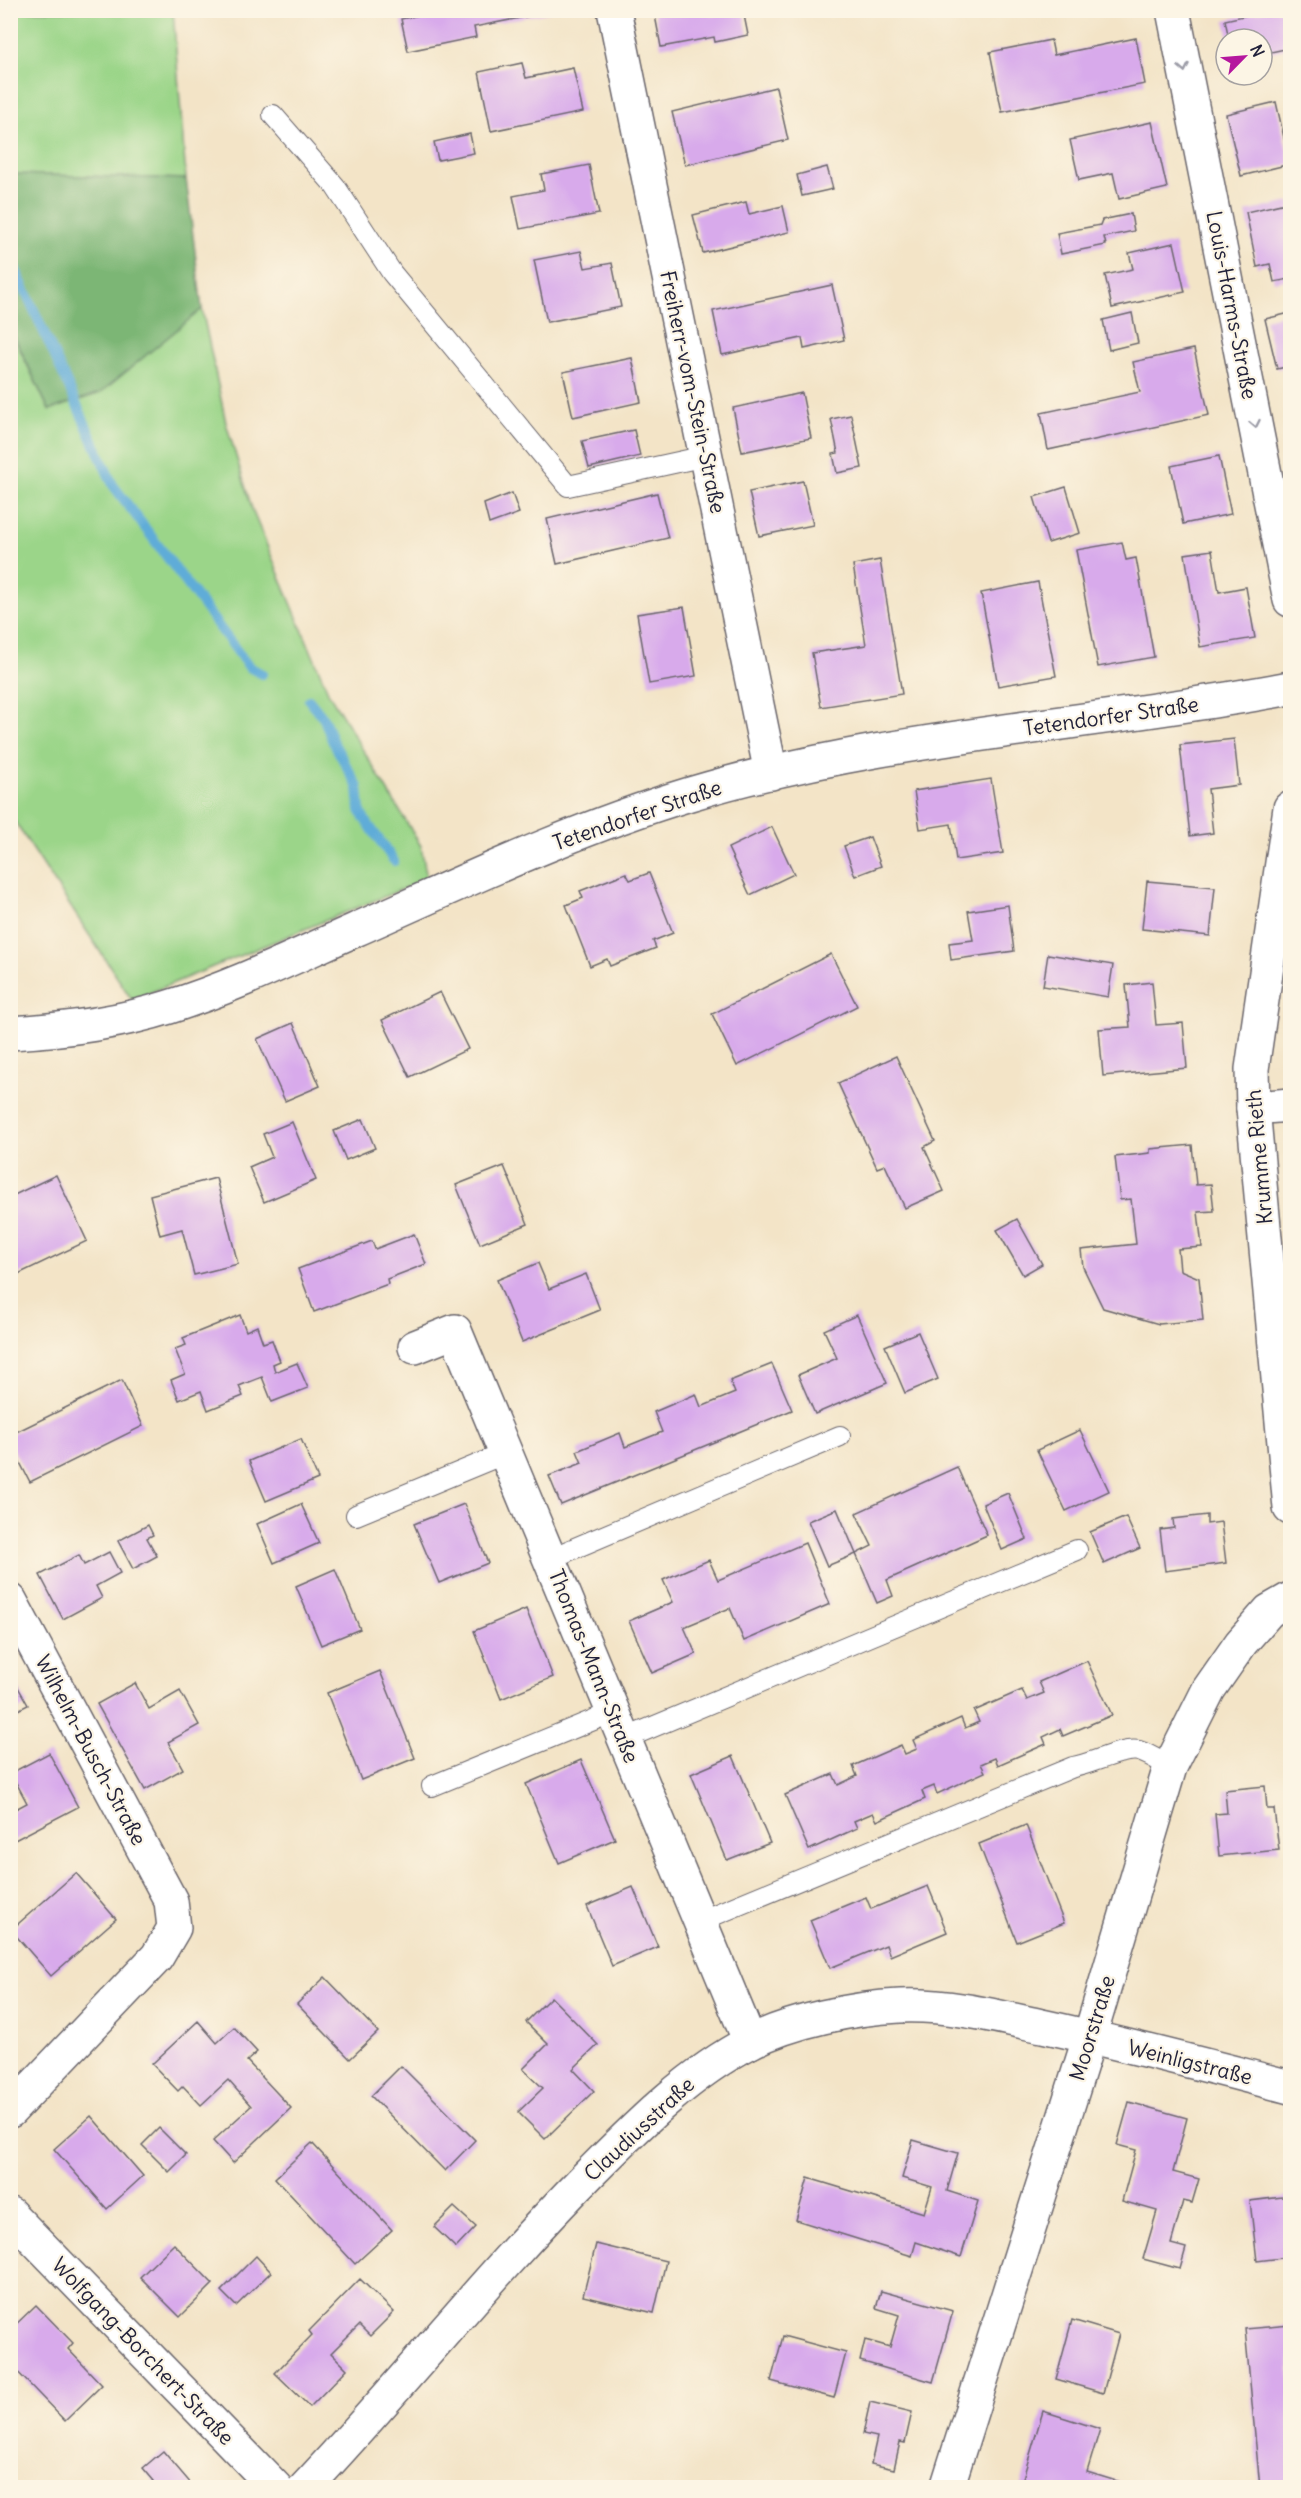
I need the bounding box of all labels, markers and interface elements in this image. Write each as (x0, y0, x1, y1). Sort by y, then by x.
north arrow (1214, 27, 1274, 87)
text: N (1246, 41, 1269, 60)
one-way arrow (1177, 63, 1190, 73)
street label: Louis-Harms-Straße (1200, 208, 1264, 402)
street label: Freiherr-vom-Stein-Straße (654, 268, 732, 516)
one-way arrow (1248, 419, 1261, 429)
street label: Tetendorfer Straße (1022, 690, 1200, 742)
street label: Tetendorfer Straße (549, 773, 725, 857)
street label: Krumme Rieth (1240, 1088, 1278, 1226)
street label: Thomas-Mann-Straße (543, 1565, 645, 1767)
street label: Wilhelm-Busch-Straße (29, 1650, 153, 1850)
street label: Moorstraße (1063, 1972, 1121, 2084)
street label: Weinligstraße (1125, 2033, 1255, 2091)
street label: Claudiusstraße (578, 2071, 700, 2187)
street label: Wolfgang-Borchert-Straße (46, 2251, 240, 2451)

